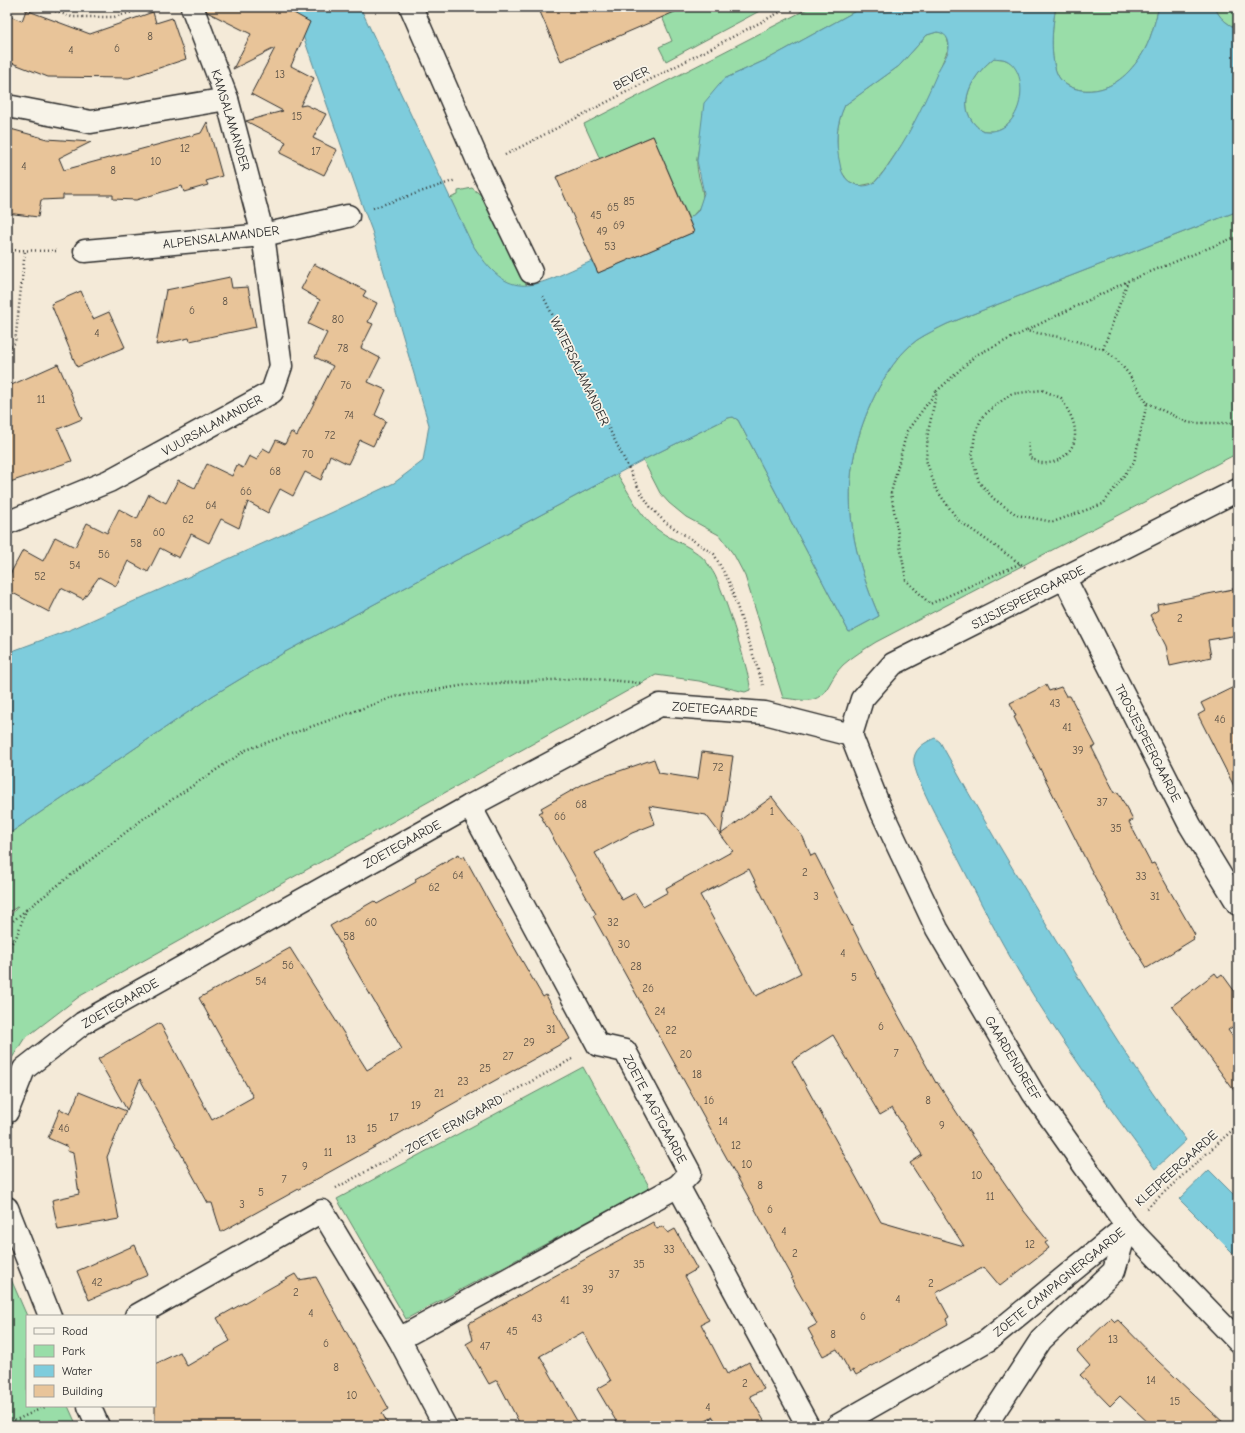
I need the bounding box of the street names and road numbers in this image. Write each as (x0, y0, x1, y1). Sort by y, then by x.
street label: BEVER (610, 62, 652, 93)
street label: KAMSALAMANDER (208, 67, 254, 173)
street label: ALPENSALAMANDER (162, 222, 280, 252)
street label: WATERSALAMANDER (547, 314, 613, 428)
street label: VUURSALAMANDER (159, 391, 265, 459)
street label: SIJSJESPEERGAARDE (969, 562, 1087, 632)
street label: TROSJESPEERGAARDE (1112, 682, 1184, 804)
street label: ZOETEGAARDE (672, 699, 759, 719)
street label: ZOETEGAARDE (361, 817, 443, 871)
street label: ZOETEGAARDE (79, 975, 161, 1031)
street label: GAARDENDREEF (982, 1013, 1044, 1103)
street label: ZOETE AAGTGAARDE (620, 1052, 690, 1166)
street label: ZOETE ERMGAARD (403, 1091, 505, 1157)
street label: KLEIPEERGAARDE (1132, 1127, 1220, 1209)
street label: ZOETE CAMPAGNERGAARDE (990, 1224, 1128, 1340)

